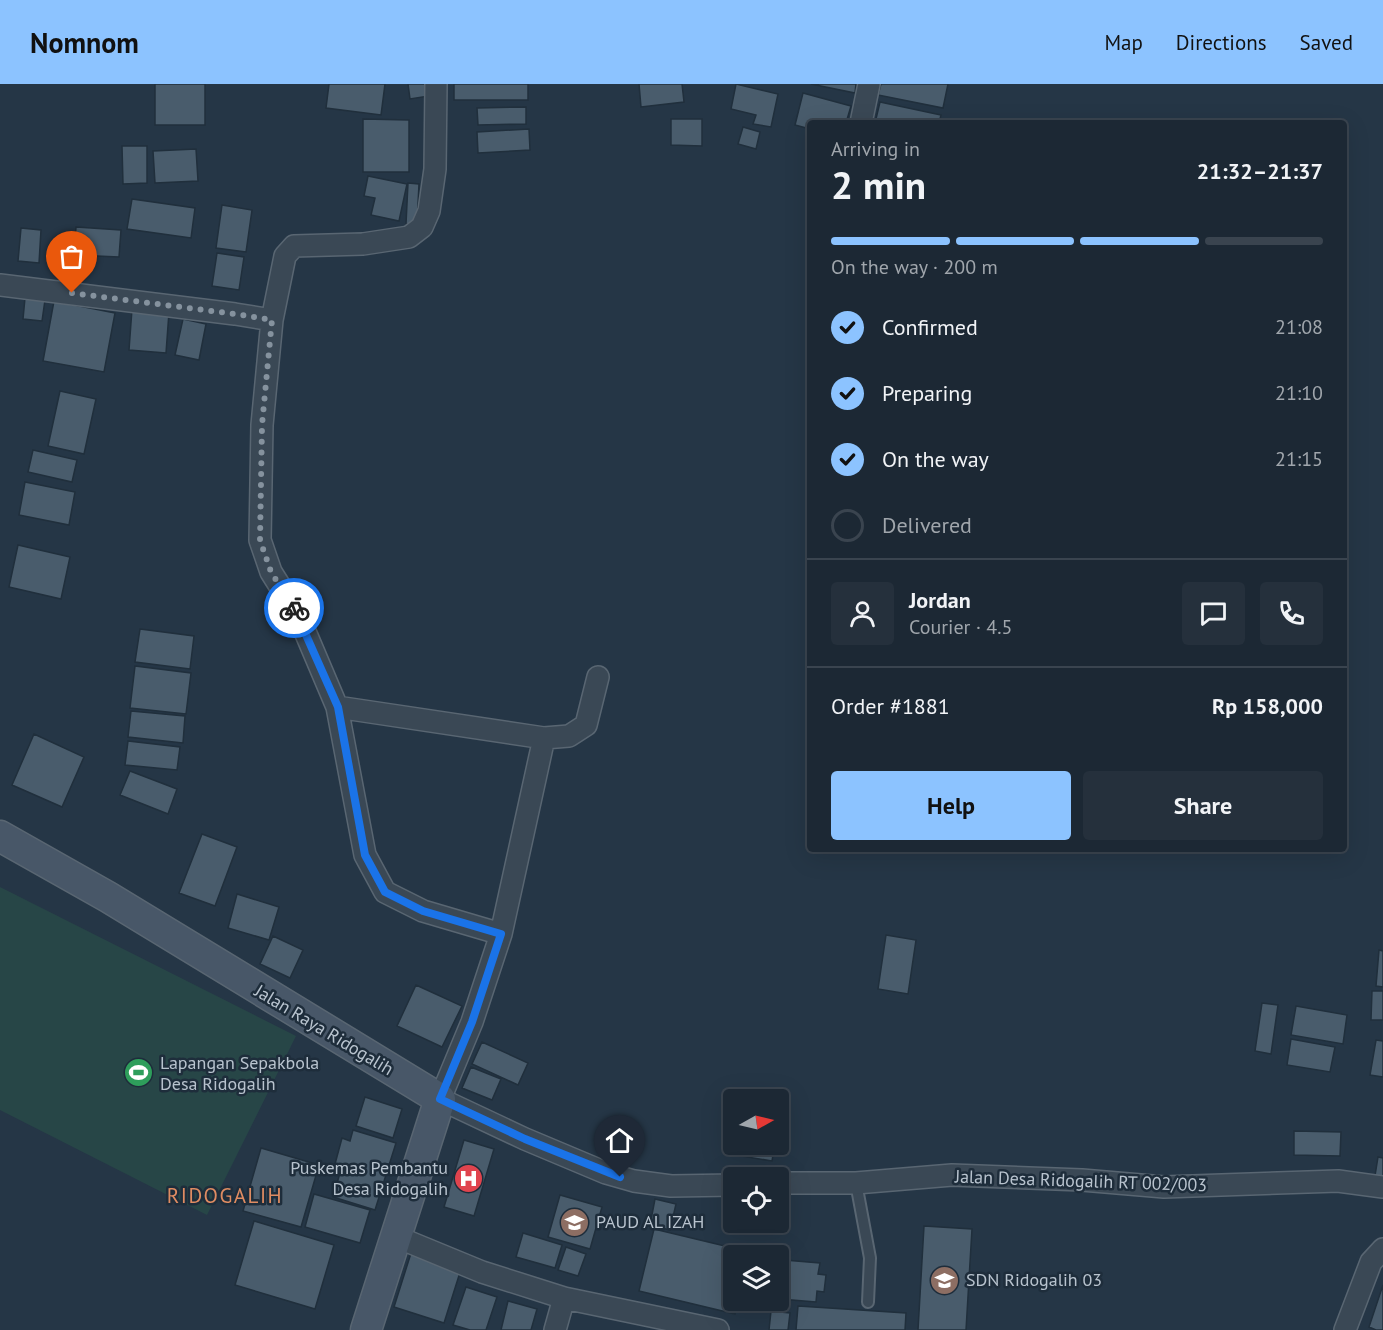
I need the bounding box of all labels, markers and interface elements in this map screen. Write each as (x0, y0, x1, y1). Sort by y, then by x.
text: Nomnom (30, 24, 139, 61)
text: Map (1104, 29, 1143, 56)
text: Directions (1176, 29, 1267, 56)
text: Saved (1300, 29, 1353, 56)
text: Arriving in (831, 136, 920, 162)
text: 21:32–21:37 (1197, 157, 1323, 185)
text: 2 min (831, 159, 926, 210)
pin (46, 231, 97, 293)
icon: bag (55, 240, 88, 273)
text: On the way · 200 m (831, 254, 998, 280)
icon: check (831, 311, 864, 344)
text: Confirmed (882, 313, 978, 341)
text: 21:08 (1275, 314, 1323, 340)
icon: check (831, 377, 864, 410)
text: Preparing (882, 379, 972, 407)
text: 21:10 (1275, 380, 1323, 406)
icon: check (831, 443, 864, 476)
text: On the way (882, 445, 989, 473)
text: 21:15 (1275, 446, 1323, 472)
text: Delivered (882, 511, 972, 539)
courier (264, 578, 324, 638)
button: person (831, 582, 894, 645)
button: chat (1182, 582, 1245, 645)
button: phone (1260, 582, 1323, 645)
text: Jordan (909, 586, 971, 614)
icon: bike (278, 592, 311, 625)
text: Courier · 4.5 (909, 614, 1012, 640)
text: Order #1881 (831, 692, 950, 720)
text: Rp 158,000 (1212, 692, 1323, 720)
button: Help (831, 771, 1071, 840)
button: Share (1083, 771, 1323, 840)
street label: Jalan Raya Ridogalih (250, 979, 398, 1080)
place label: Lapangan Sepakbola Desa Ridogalih (160, 1051, 319, 1095)
sports icon: Lapangan Sepakbola Desa Ridogalih (123, 1057, 155, 1089)
north arrow (723, 1089, 789, 1155)
map controls (723, 1089, 789, 1311)
pin (594, 1115, 645, 1177)
icon: home (603, 1124, 636, 1157)
place label: Puskemas Pembantu Desa Ridogalih (290, 1156, 448, 1200)
hospital icon: Puskemas Pembantu Desa Ridogalih (453, 1162, 485, 1194)
street label: Jalan Desa Ridogalih RT 002/003 (954, 1165, 1208, 1196)
button: locate (723, 1167, 789, 1233)
district label: RIDOGALIH (167, 1182, 283, 1209)
school or university icon: PAUD AL IZAH (559, 1206, 591, 1238)
place label: PAUD AL IZAH (596, 1210, 704, 1233)
button: layers (723, 1245, 789, 1311)
school or university icon: SDN Ridogalih 03 (929, 1264, 961, 1296)
place label: SDN Ridogalih 03 (966, 1268, 1102, 1291)

